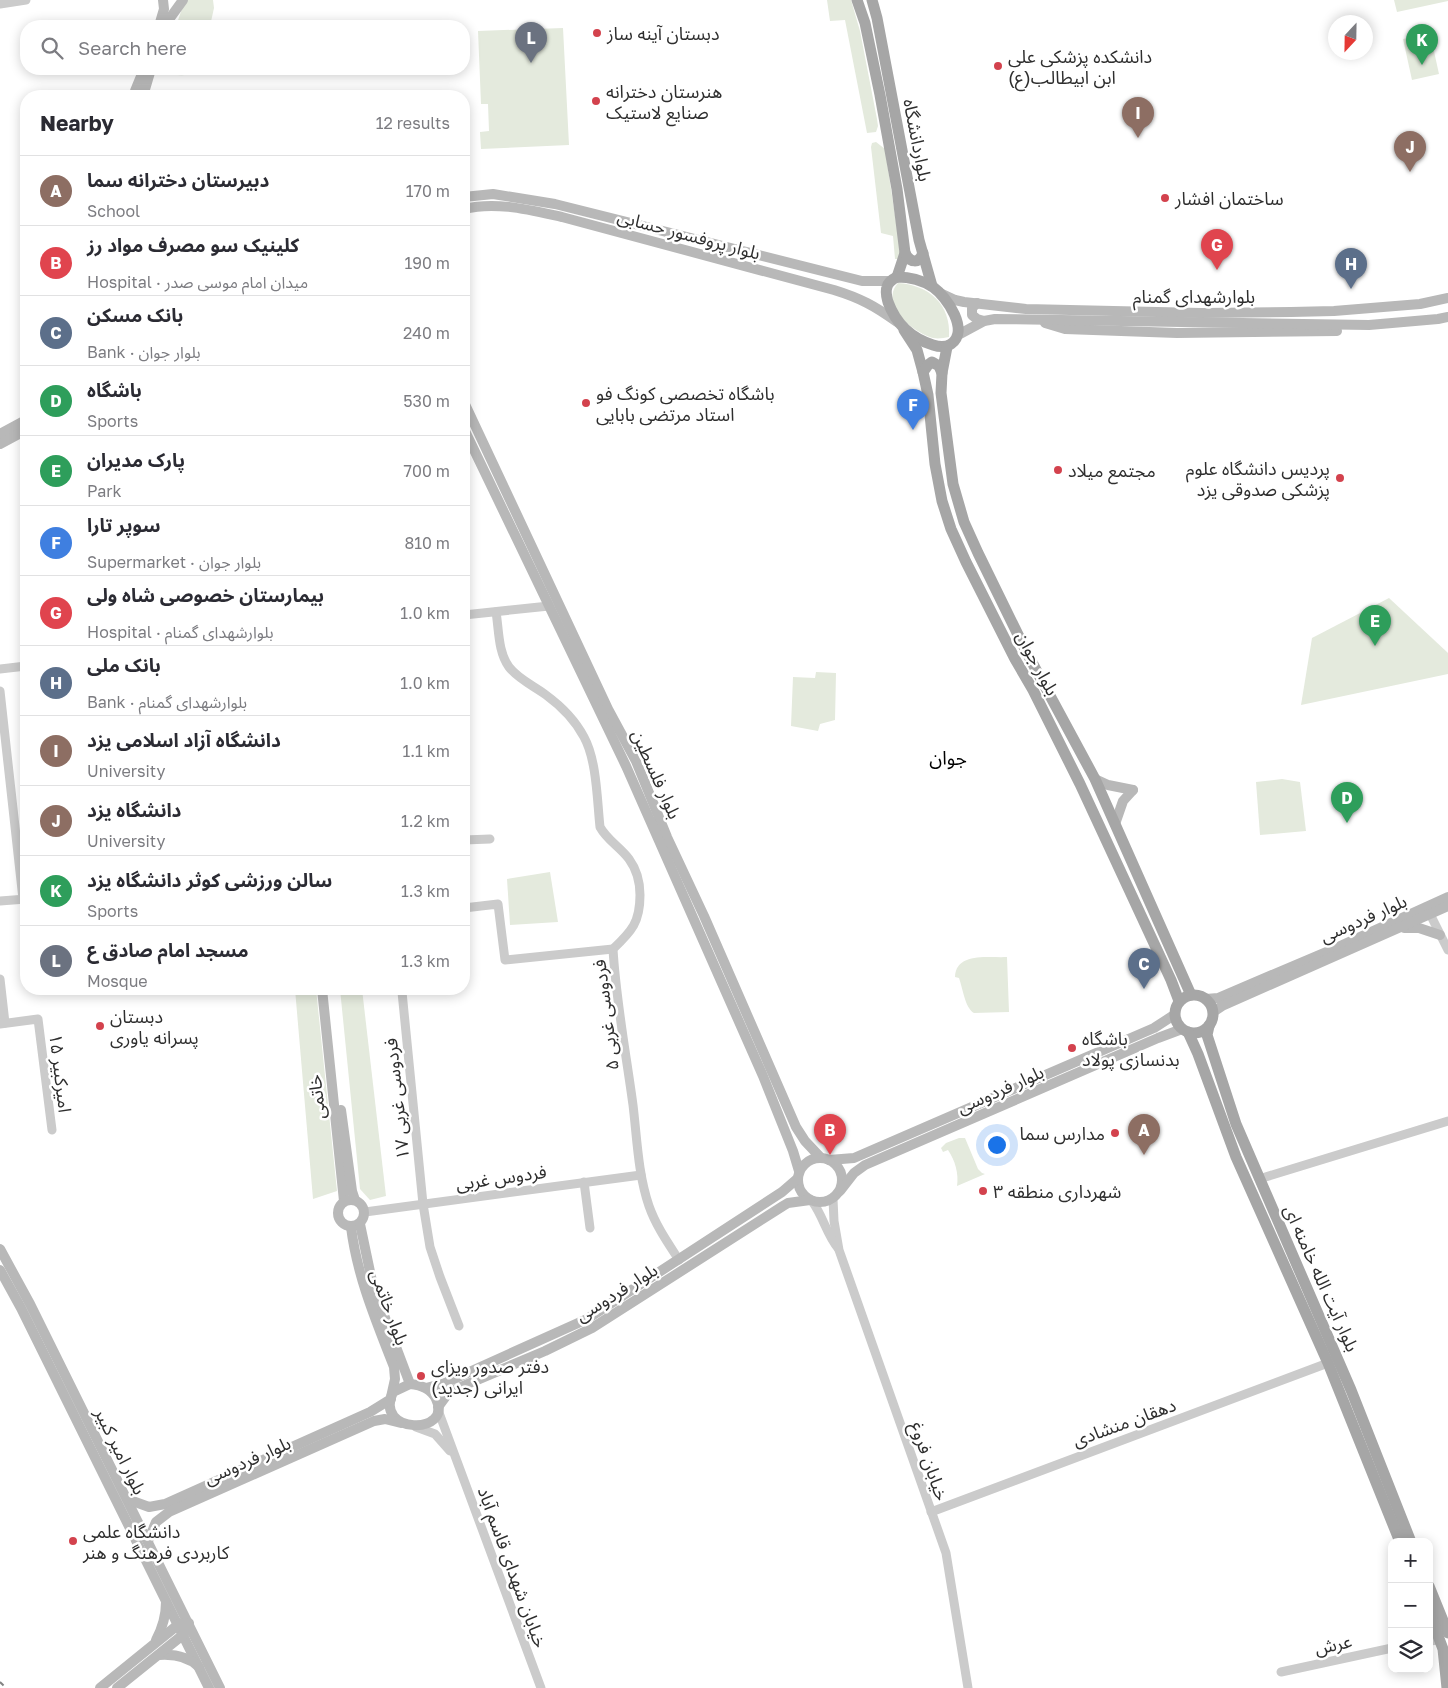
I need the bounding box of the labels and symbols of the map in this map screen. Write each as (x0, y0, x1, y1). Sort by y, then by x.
north arrow (1328, 15, 1373, 60)
pin: L (515, 22, 547, 63)
place label: دبستان آینه ساز (606, 22, 720, 45)
pin: K (1406, 24, 1438, 65)
marker: دبستان آینه ساز (591, 27, 603, 39)
place label: دانشکده پزشکی علی ابن ابیطالب(ع) (1008, 45, 1152, 92)
marker: دانشکده پزشکی علی ابن ابیطالب(ع) (992, 60, 1004, 72)
place label: هنرستان دخترانه صنایع لاستیک (606, 80, 722, 127)
marker: هنرستان دخترانه صنایع لاستیک (590, 95, 602, 107)
street label: بلواردانشگاه (898, 97, 937, 183)
pin: I (1122, 97, 1154, 138)
pin: J (1394, 131, 1426, 172)
place label: ساختمان افشار (1174, 187, 1284, 210)
marker: ساختمان افشار (1159, 192, 1171, 204)
street label: بلوار پروفسور حسابی (615, 204, 763, 265)
pin: G (1201, 229, 1233, 270)
pin: H (1335, 248, 1367, 289)
street label: بلوارشهدای گمنام (1133, 285, 1255, 311)
place label: باشگاه تخصصی کونگ فو استاد مرتضی بابایی (596, 382, 774, 426)
pin: F (897, 389, 929, 430)
marker: باشگاه تخصصی کونگ فو استاد مرتضی بابایی (580, 397, 592, 409)
place label: پردیس دانشگاه علوم پزشکی صدوقی یزد (1186, 457, 1330, 501)
place label: مجتمع میلاد (1068, 459, 1156, 485)
marker: مجتمع میلاد (1052, 464, 1064, 476)
marker: پردیس دانشگاه علوم پزشکی صدوقی یزد (1334, 472, 1346, 484)
pin: E (1359, 605, 1391, 646)
street label: بلوار جوان (1011, 627, 1064, 699)
street label: بلوار فلسطین (627, 726, 686, 823)
district label: جوان (929, 746, 967, 770)
pin: D (1331, 782, 1363, 823)
street label: بلوار فردوسی (1316, 889, 1410, 948)
pin: C (1128, 948, 1160, 989)
street label: فردوسی غربی ۵ (587, 958, 624, 1072)
place label: دبستان پسرانه یاوری (110, 1005, 199, 1049)
marker: دبستان پسرانه یاوری (94, 1020, 106, 1032)
place label: باشگاه بدنسازی پولاد (1082, 1027, 1180, 1071)
street label: امیرکبیر ۱۵ (44, 1032, 77, 1114)
street label: فردوسی غربی ۱۷ (379, 1037, 414, 1161)
marker: باشگاه بدنسازی پولاد (1066, 1042, 1078, 1054)
street label: بلوار فردوسی (953, 1060, 1047, 1119)
street label: خاتمی (303, 1073, 330, 1120)
pin: B (814, 1114, 846, 1155)
pin: A (1128, 1114, 1160, 1155)
place label: مدارس سما (1020, 1122, 1105, 1145)
marker: مدارس سما (1109, 1127, 1121, 1139)
your location (984, 1132, 1010, 1158)
street label: فردوس غربی (454, 1160, 548, 1195)
place label: شهرداری منطقه ۳ (993, 1180, 1121, 1203)
marker: شهرداری منطقه ۳ (977, 1185, 989, 1197)
street label: بلوار آیت الله خامنه ای (1279, 1201, 1364, 1355)
street label: بلوار فردوسی (571, 1258, 662, 1327)
street label: بلوار خاتمی (365, 1266, 414, 1348)
place label: دفتر صدور ویزای ایرانی (جدید) (431, 1355, 549, 1399)
marker: دفتر صدور ویزای ایرانی (جدید) (415, 1370, 427, 1382)
street label: دهقان منشادی (1069, 1393, 1179, 1452)
street label: بلوار امیر کبیر (89, 1403, 151, 1498)
street label: خیابان فروغ (902, 1419, 954, 1505)
street label: بلوار فردوسی (200, 1431, 294, 1490)
street label: خیابان شهدای قاسم آباد (471, 1484, 552, 1652)
place label: دانشگاه علمی کاربردی فرهنگ و هنر (82, 1520, 230, 1564)
marker: دانشگاه علمی کاربردی فرهنگ و هنر (67, 1535, 79, 1547)
street label: عرش (1312, 1629, 1354, 1660)

